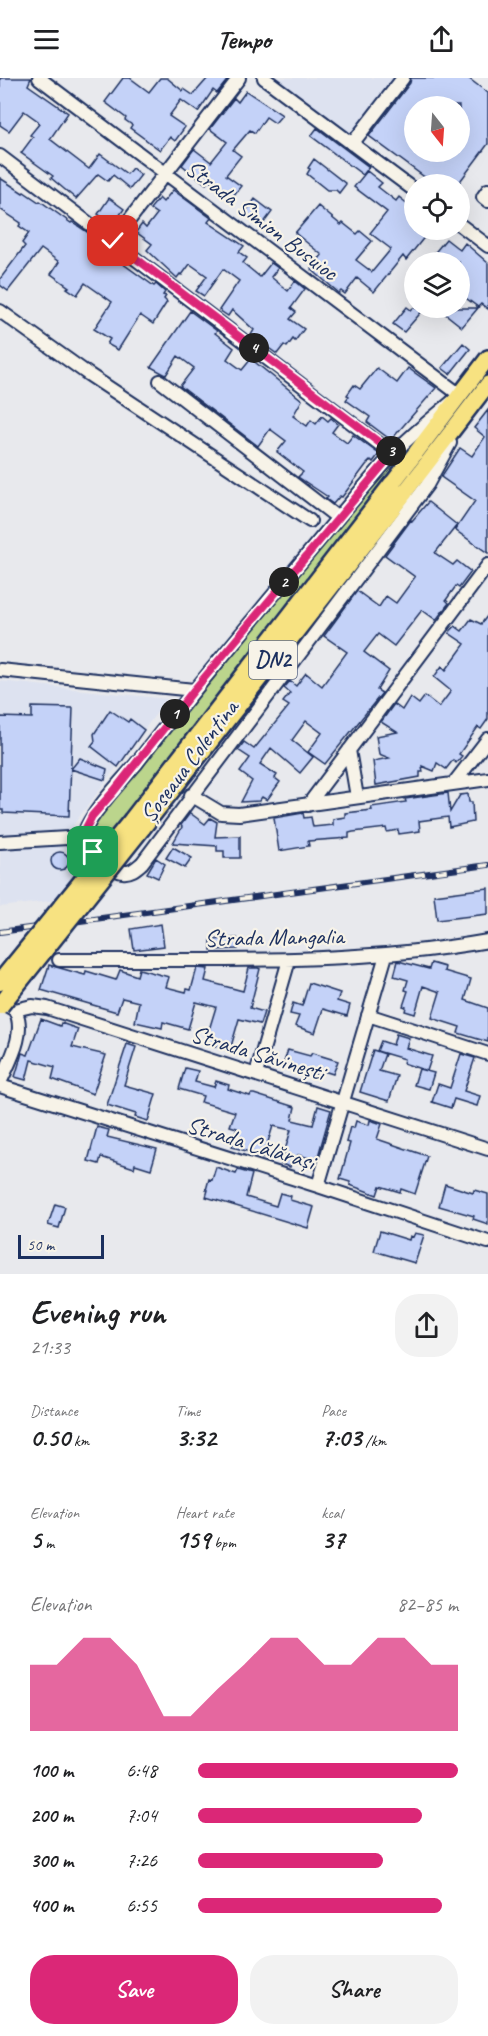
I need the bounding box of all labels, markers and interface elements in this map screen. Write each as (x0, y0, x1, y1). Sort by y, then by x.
text: Tempo (217, 22, 271, 56)
icon: menu (30, 23, 63, 56)
icon: share (425, 23, 458, 56)
north arrow (404, 96, 470, 162)
map controls (404, 96, 470, 318)
street label: Strada Simion Busuioc (180, 153, 345, 288)
button: locate (404, 174, 470, 240)
pin (87, 215, 138, 266)
icon: check (96, 224, 129, 257)
button: layers (404, 252, 470, 318)
pin: 4 (239, 333, 269, 363)
text: 4 (250, 338, 258, 358)
pin: 3 (376, 436, 406, 466)
text: 3 (387, 441, 395, 461)
pin: 2 (269, 567, 299, 597)
text: 2 (280, 572, 288, 592)
road number: DN2 (249, 641, 297, 679)
street label: Șoseaua Colentina (133, 692, 246, 828)
pin: 1 (160, 699, 190, 729)
text: 1 (171, 704, 179, 724)
pin (67, 826, 118, 877)
icon: arrive (76, 835, 109, 868)
street label: Strada Mangalia (204, 921, 346, 953)
street label: Strada Săvinești (188, 1018, 331, 1088)
street label: Strada Călărași (183, 1109, 321, 1177)
scale bar (18, 1232, 104, 1260)
text: 50 m (27, 1235, 54, 1255)
text: Evening run (30, 1291, 165, 1333)
button: share (395, 1294, 458, 1357)
text: 21:33 (30, 1335, 70, 1360)
text: Distance (30, 1401, 78, 1421)
text: Time (176, 1401, 200, 1421)
text: Pace (321, 1401, 346, 1421)
text: 0.50 (30, 1421, 70, 1454)
text: 3:32 (176, 1421, 216, 1454)
text: 7:03 (321, 1421, 361, 1454)
text: km (70, 1431, 89, 1451)
text: /km (361, 1431, 386, 1451)
text: Elevation (30, 1503, 79, 1523)
text: Heart rate (176, 1503, 234, 1523)
text: kcal (321, 1503, 342, 1523)
text: 5 (30, 1523, 41, 1556)
text: 159 (176, 1523, 210, 1556)
text: 37 (321, 1523, 345, 1556)
text: m (41, 1533, 54, 1553)
text: bpm (210, 1533, 236, 1553)
text: Elevation (30, 1592, 92, 1617)
text: 82–85 m (397, 1592, 458, 1617)
text: 100 m (30, 1758, 73, 1783)
text: 6:48 (126, 1758, 157, 1783)
text: 200 m (30, 1803, 73, 1828)
text: 7:04 (126, 1803, 157, 1828)
text: 300 m (30, 1848, 73, 1873)
text: 7:26 (126, 1848, 157, 1873)
text: 400 m (30, 1893, 73, 1918)
text: 6:55 (126, 1893, 157, 1918)
button: Save (30, 1955, 238, 2024)
button: Share (250, 1955, 458, 2024)

